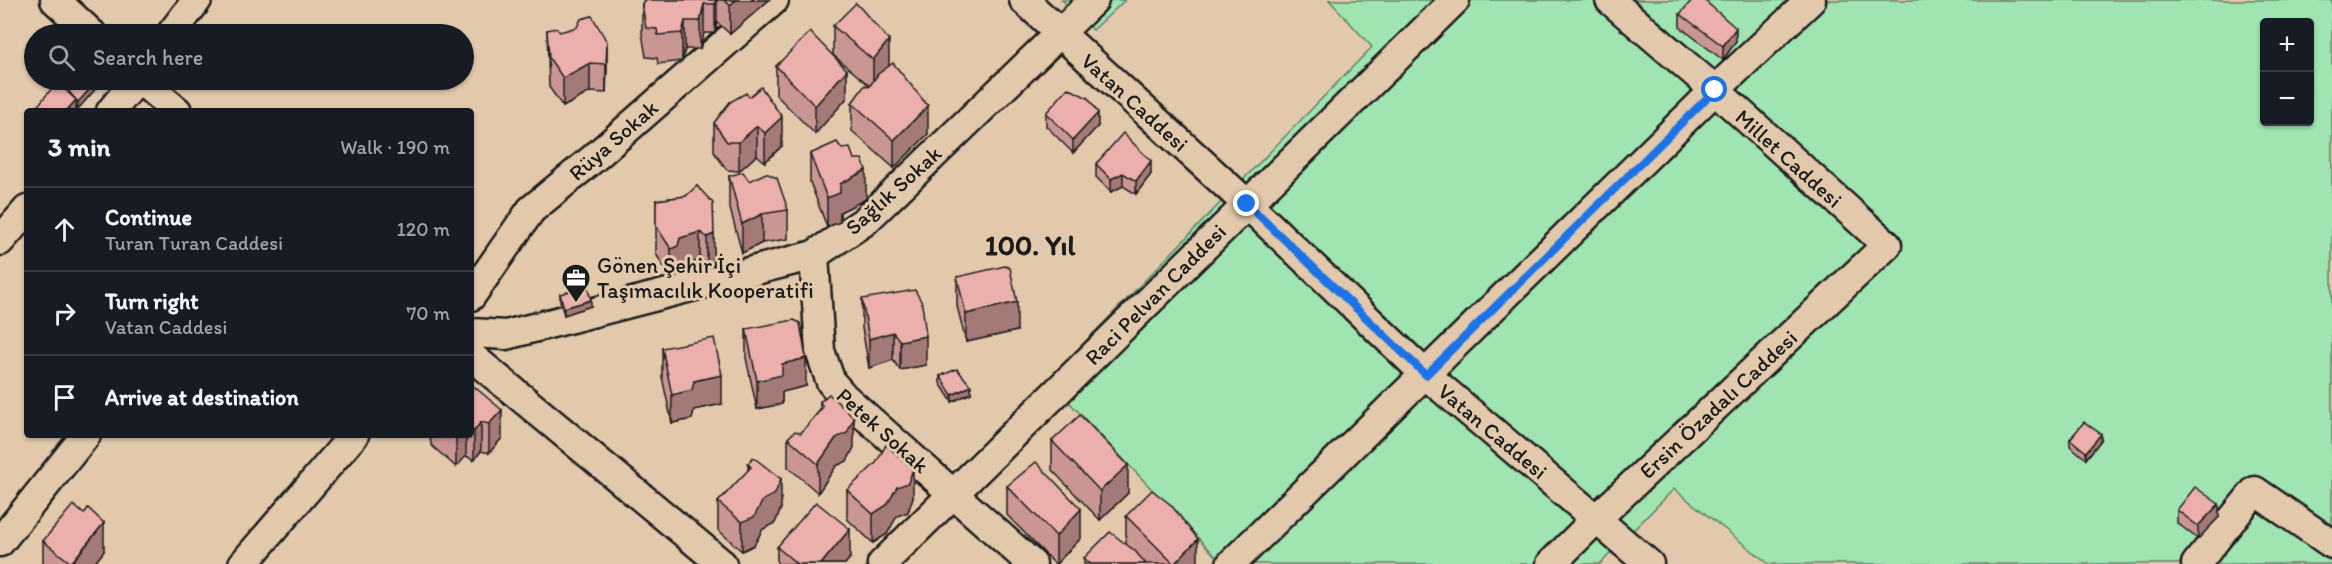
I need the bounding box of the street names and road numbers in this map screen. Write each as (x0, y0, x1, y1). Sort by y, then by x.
street label: Vatan Caddesi (1076, 47, 1194, 157)
street label: Rüya Sokak (563, 94, 664, 187)
street label: Millet Caddesi (1730, 103, 1848, 213)
street label: Sağlık Sokak (840, 140, 948, 241)
street label: Raci Pelvan Caddesi (1079, 218, 1232, 371)
street label: Ersin Özadalı Caddesi (1634, 324, 1803, 485)
street label: Vatan Caddesi (1432, 378, 1553, 485)
street label: Petek Sokak (831, 382, 935, 479)

